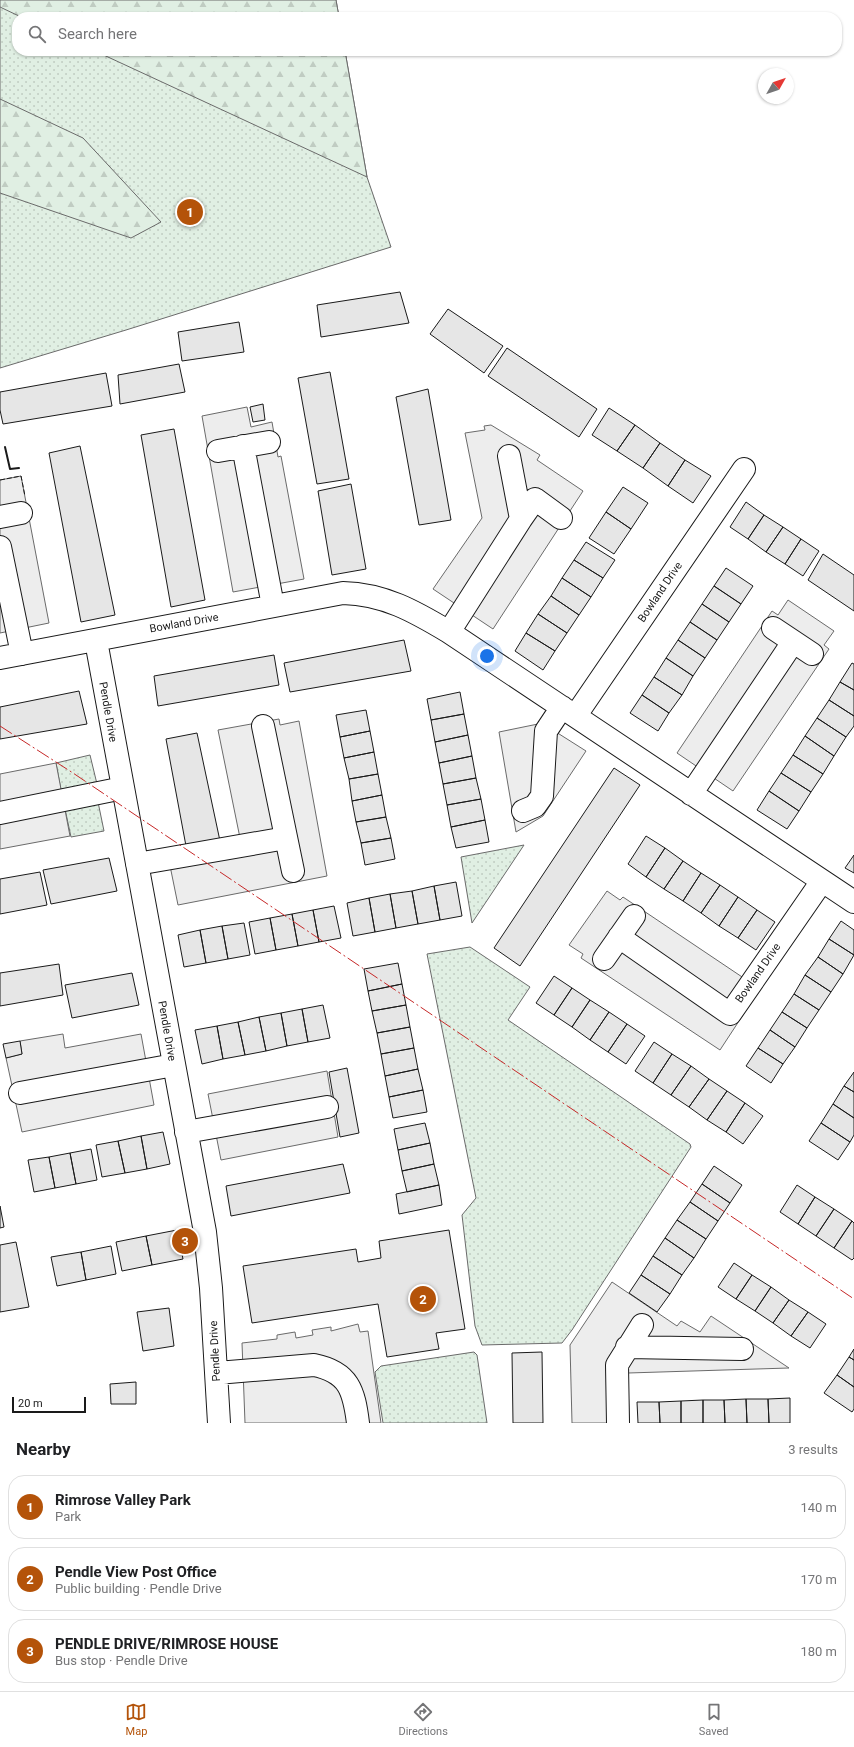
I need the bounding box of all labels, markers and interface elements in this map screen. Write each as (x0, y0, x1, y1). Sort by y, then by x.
search box (12, 12, 842, 56)
icon: search (26, 23, 48, 45)
text: Search here (58, 25, 137, 43)
north arrow (758, 68, 794, 104)
pin: 1 (177, 197, 203, 227)
street label: Bowland Drive (635, 559, 685, 625)
street label: Bowland Drive (149, 611, 220, 635)
your location (477, 646, 497, 666)
street label: Pendle Drive (96, 681, 120, 743)
street label: Bowland Drive (733, 941, 783, 1005)
street label: Pendle Drive (155, 1000, 179, 1062)
pin: 3 (172, 1226, 198, 1256)
pin: 2 (410, 1284, 436, 1314)
street label: Pendle Drive (207, 1320, 223, 1382)
scale bar (12, 1395, 86, 1414)
text: 20 m (18, 1397, 43, 1410)
text: Nearby (16, 1439, 71, 1459)
text: 3 results (788, 1442, 838, 1457)
text: Rimrose Valley Park (55, 1491, 191, 1509)
text: 1 (26, 1500, 34, 1515)
text: 140 m (800, 1500, 837, 1515)
text: Park (55, 1509, 81, 1524)
text: Pendle View Post Office (55, 1563, 217, 1581)
text: 2 (26, 1572, 34, 1587)
text: 170 m (800, 1572, 837, 1587)
text: Public building · Pendle Drive (55, 1581, 222, 1596)
text: PENDLE DRIVE/RIMROSE HOUSE (55, 1635, 278, 1653)
text: 3 (26, 1644, 34, 1659)
text: 180 m (800, 1644, 837, 1659)
text: Bus stop · Pendle Drive (55, 1653, 188, 1668)
tab: Map (125, 1701, 147, 1738)
tab: Directions (398, 1701, 448, 1738)
tab: Saved (699, 1701, 729, 1738)

